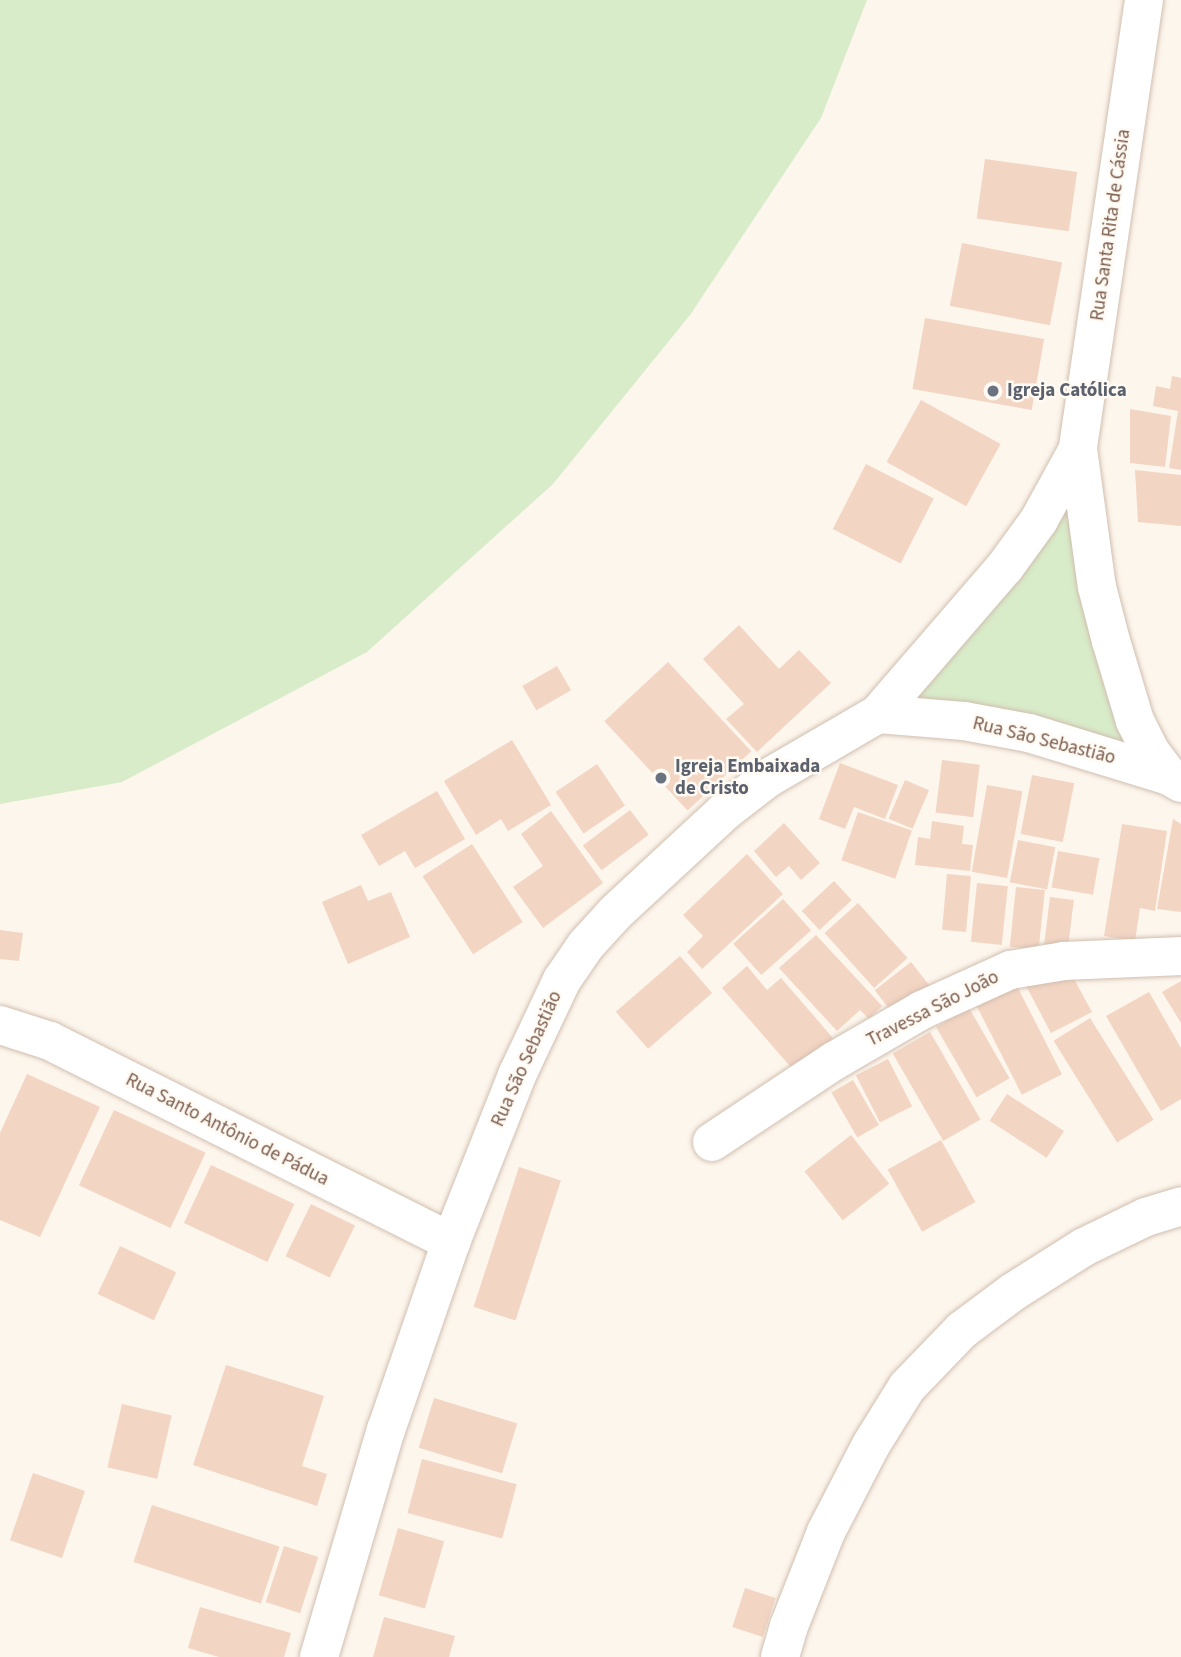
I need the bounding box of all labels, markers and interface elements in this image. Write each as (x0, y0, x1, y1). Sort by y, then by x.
street label: Rua Santa Rita de Cássia (1086, 128, 1136, 322)
place label: Igreja Católica (1007, 380, 1127, 402)
marker: Igreja Católica (985, 383, 1001, 399)
street label: Rua São Sebastião (970, 712, 1118, 770)
place label: Igreja Embaixada de Cristo (675, 756, 820, 800)
marker: Igreja Embaixada de Cristo (653, 770, 669, 786)
street label: Travessa São João (863, 966, 1003, 1052)
street label: Rua São Sebastião (487, 988, 567, 1130)
street label: Rua Santo Antônio de Pádua (122, 1069, 332, 1191)

